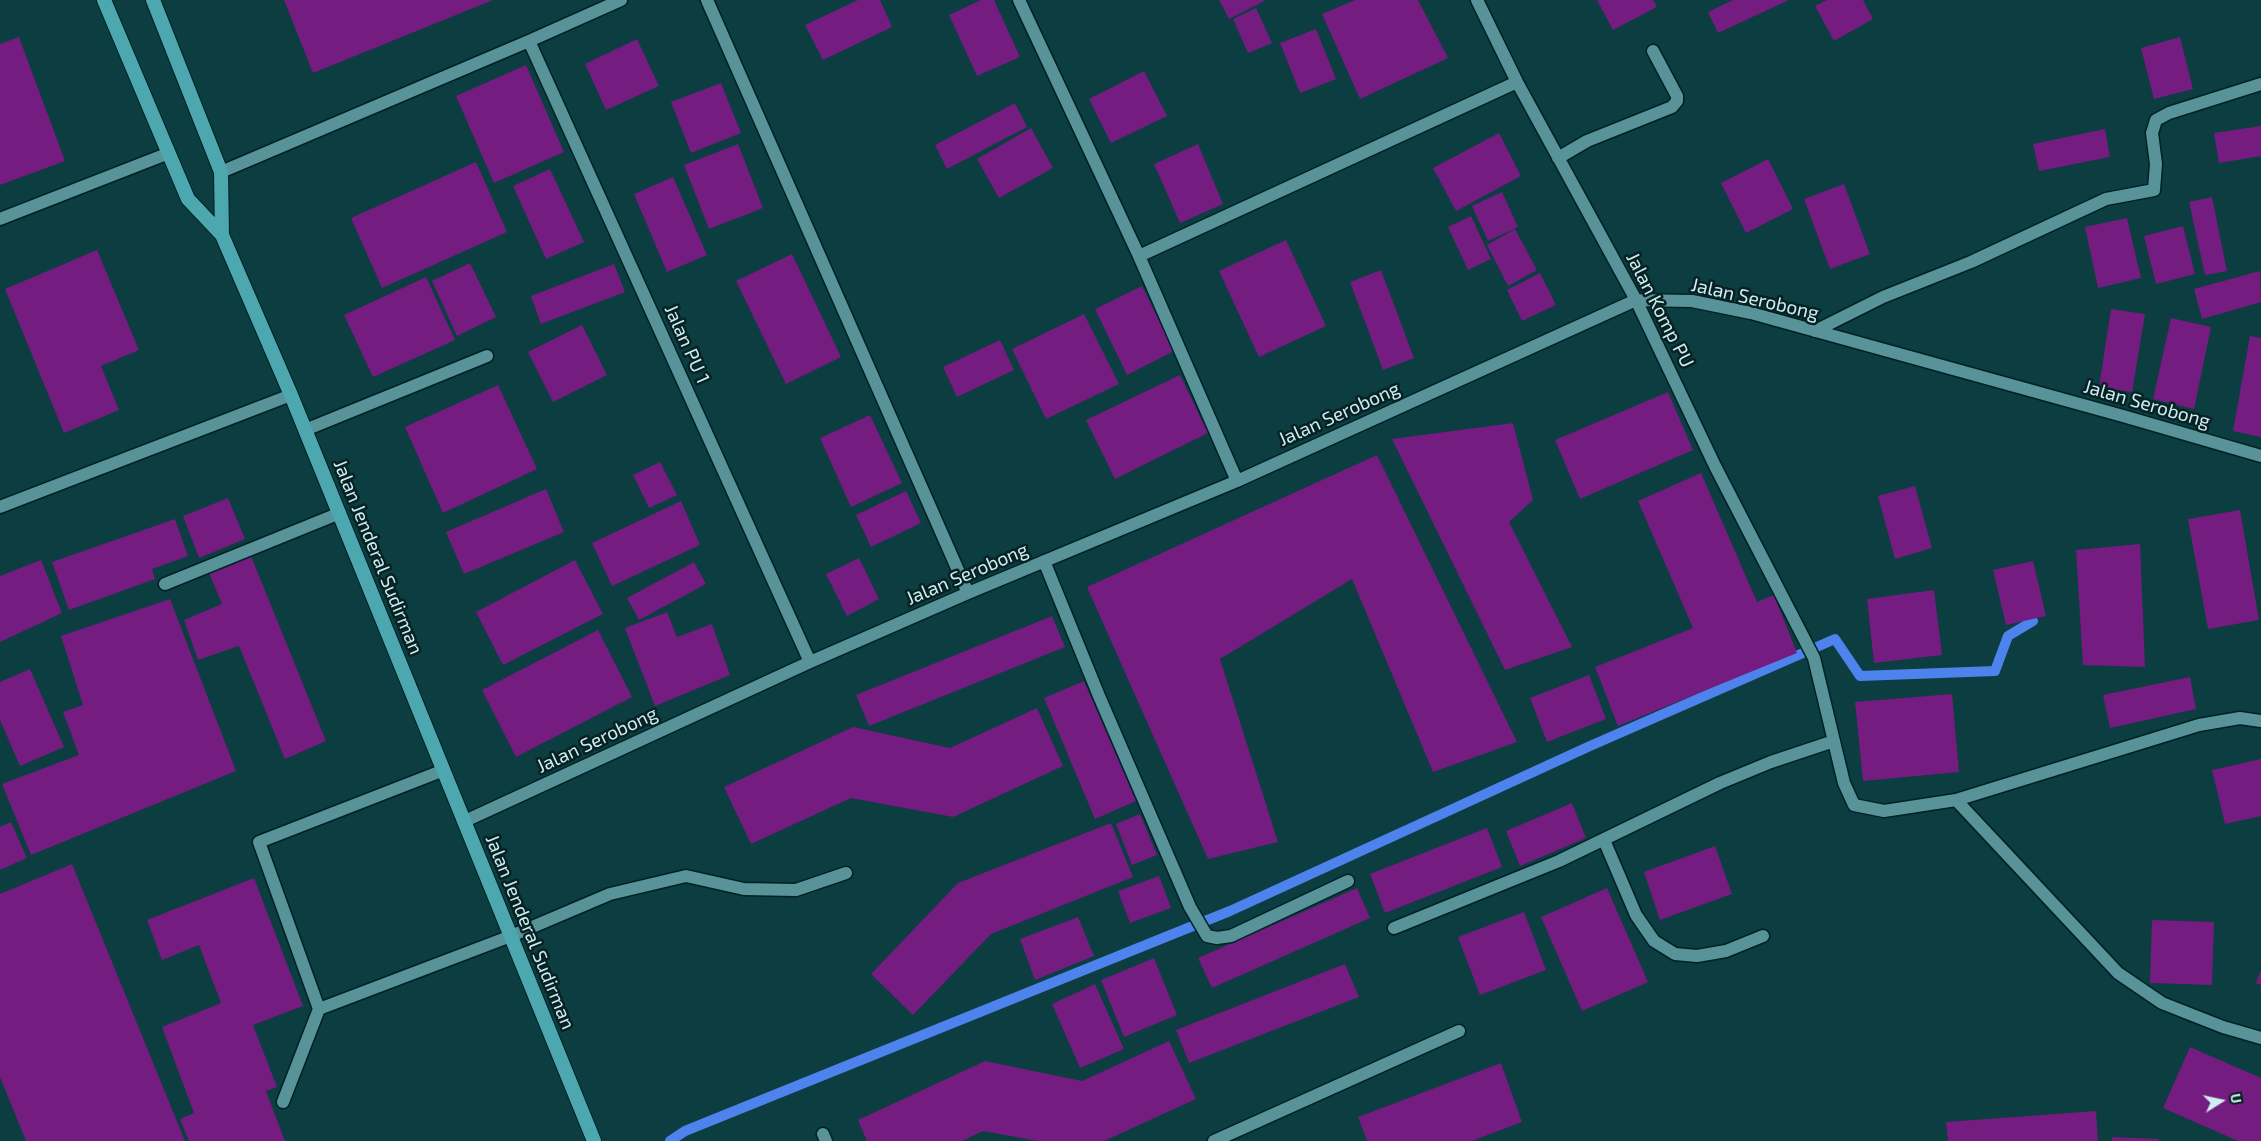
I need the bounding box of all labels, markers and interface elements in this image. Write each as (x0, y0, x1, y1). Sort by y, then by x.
street label: Jalan Komp PU (1621, 249, 1699, 371)
street label: Jalan Serobong (1689, 273, 1821, 325)
street label: Jalan PU 1 (660, 301, 714, 387)
street label: Jalan Serobong (2081, 375, 2213, 433)
street label: Jalan Serobong (1275, 377, 1403, 451)
street label: Jalan Jenderal Sudirman (329, 456, 427, 658)
street label: Jalan Serobong (902, 538, 1032, 610)
street label: Jalan Serobong (533, 702, 661, 778)
street label: Jalan Jenderal Sudirman (481, 831, 579, 1033)
north arrow (2196, 1076, 2246, 1126)
text: U (2227, 1092, 2245, 1105)

